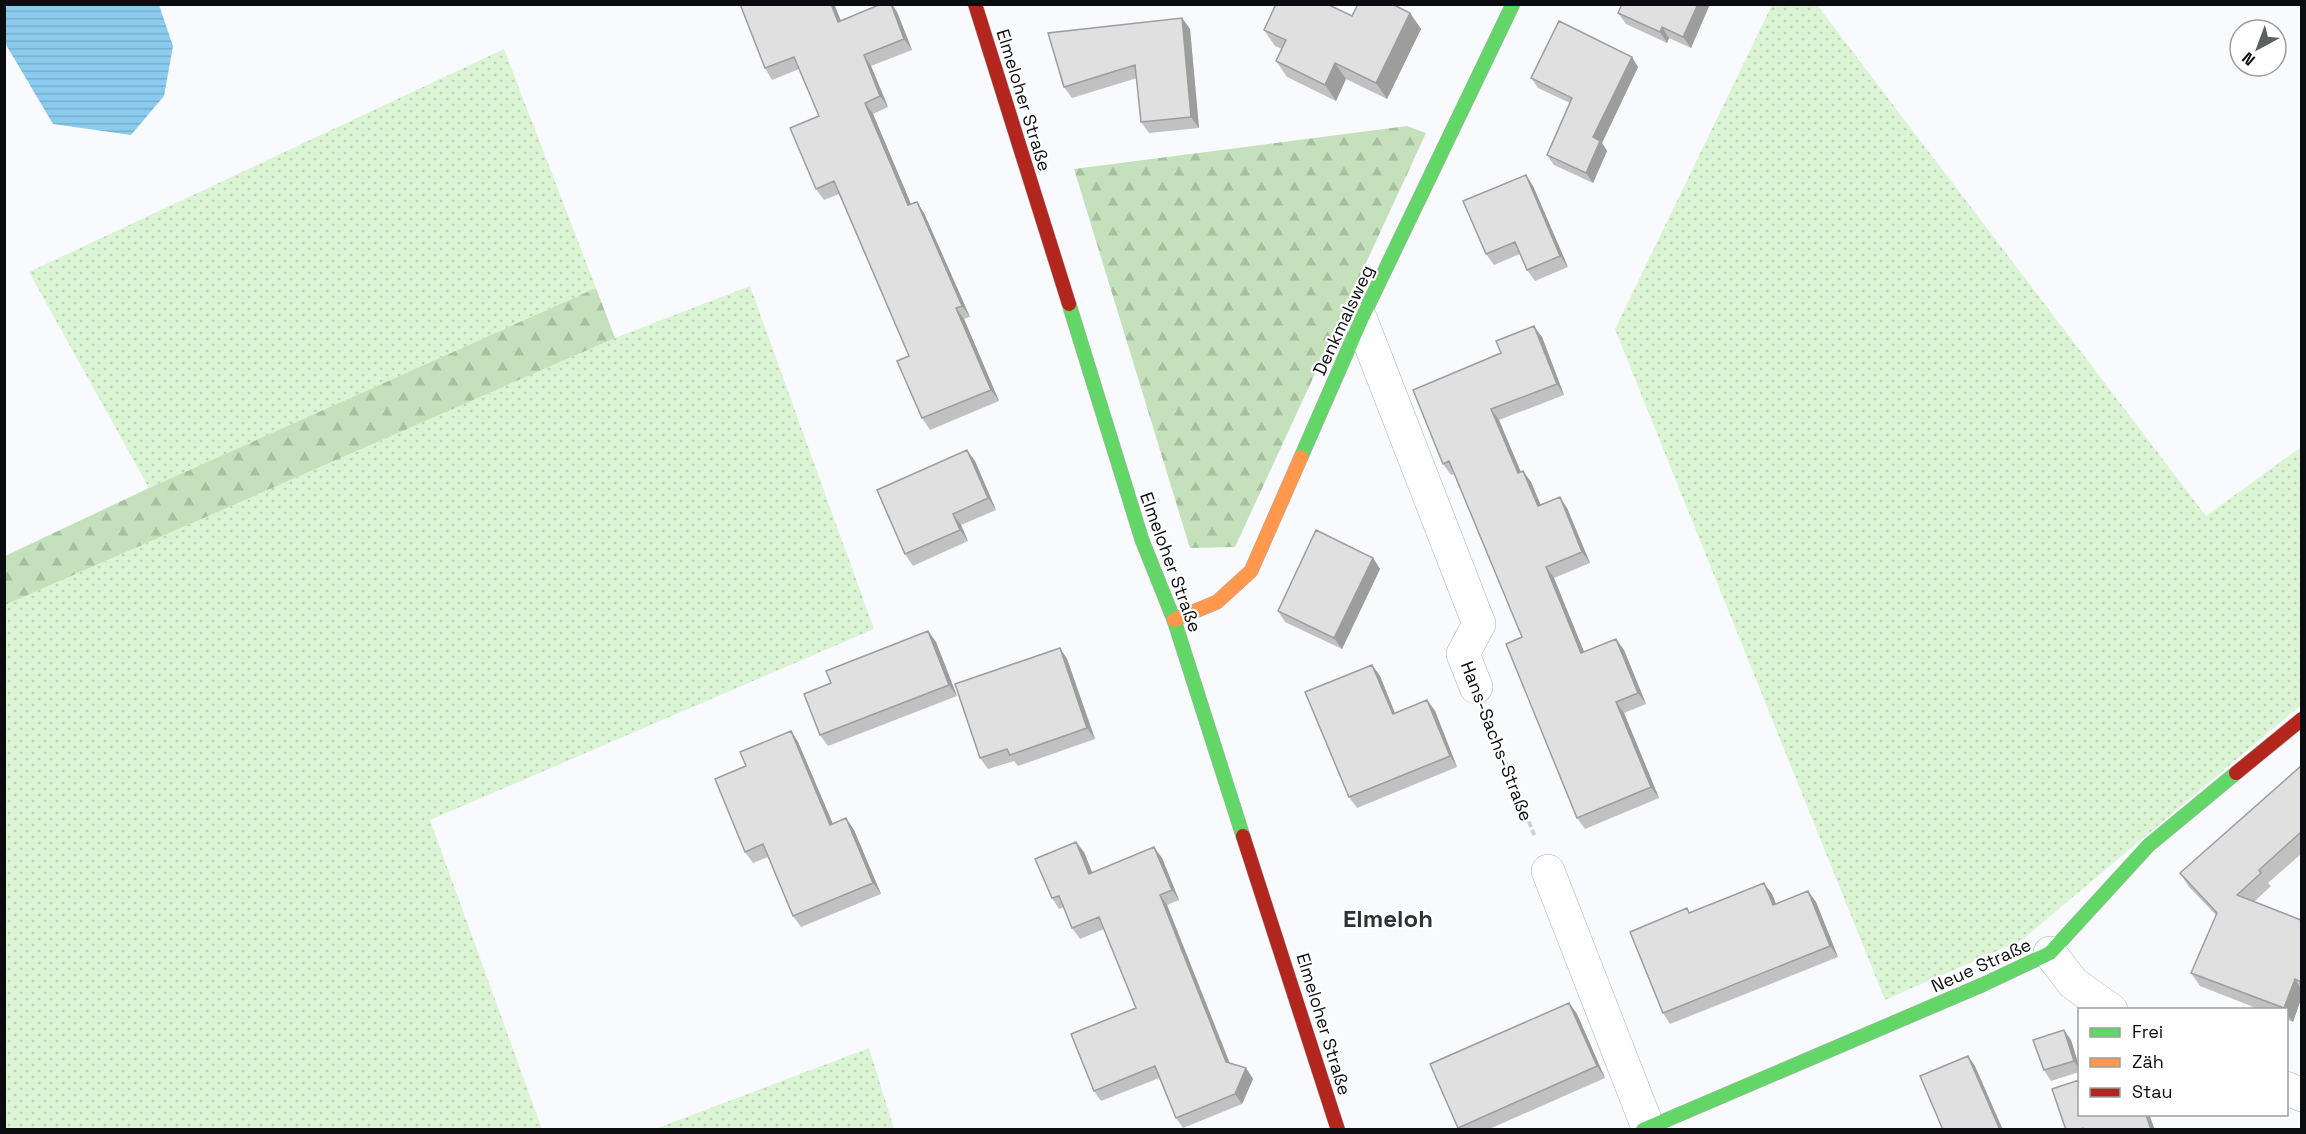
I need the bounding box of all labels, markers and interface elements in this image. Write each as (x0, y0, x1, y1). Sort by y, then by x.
north arrow (2228, 18, 2288, 78)
street label: Elmeloher Straße (991, 26, 1057, 174)
text: N (2238, 47, 2259, 70)
street label: Denkmalsweg (1307, 261, 1379, 379)
street label: Elmeloher Straße (1135, 489, 1207, 635)
street label: Hans-Sachs-Straße (1456, 658, 1538, 824)
district label: Elmeloh (1343, 903, 1433, 934)
street label: Neue Straße (1927, 933, 2035, 997)
street label: Elmeloher Straße (1291, 950, 1357, 1098)
legend (2078, 1008, 2288, 1116)
text: Frei (2132, 1020, 2163, 1043)
text: Zäh (2132, 1050, 2164, 1073)
text: Stau (2132, 1080, 2172, 1103)

